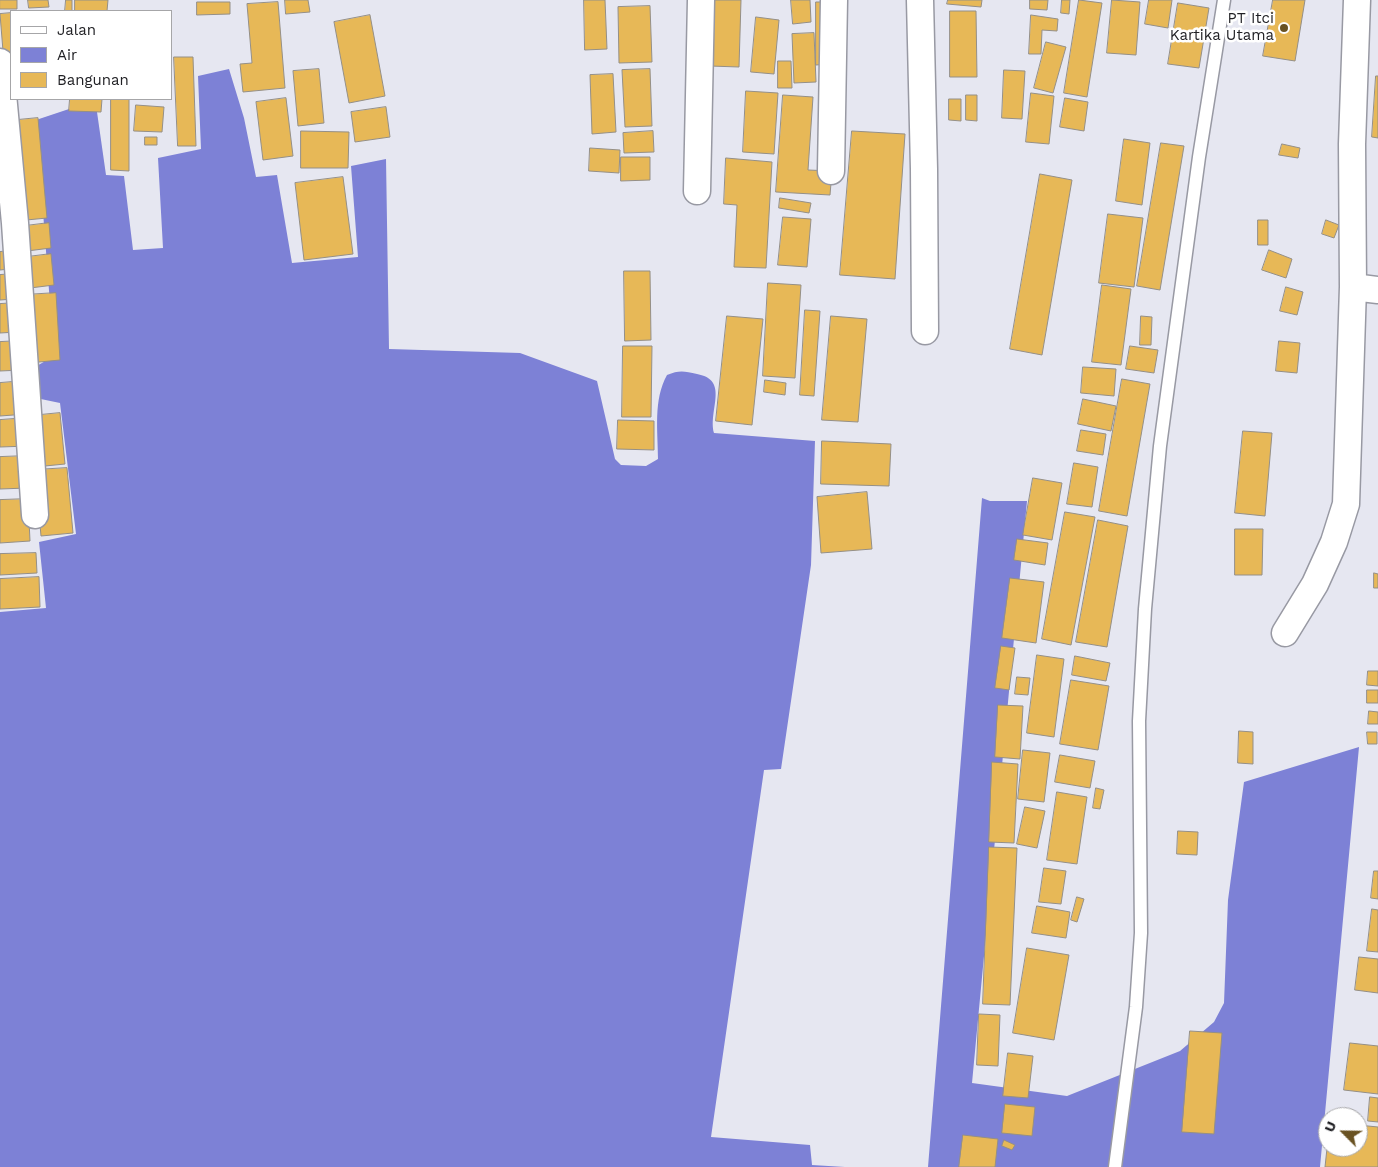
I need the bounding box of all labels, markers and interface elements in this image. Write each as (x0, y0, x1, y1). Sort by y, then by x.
legend (10, 10, 172, 100)
place label: PT Itci Kartika Utama (1170, 10, 1274, 45)
text: Jalan (57, 21, 96, 39)
marker: PT Itci Kartika Utama (1278, 22, 1290, 34)
text: Air (57, 46, 77, 64)
text: Bangunan (57, 71, 129, 89)
north arrow (1318, 1107, 1368, 1157)
text: U (1321, 1119, 1339, 1134)

